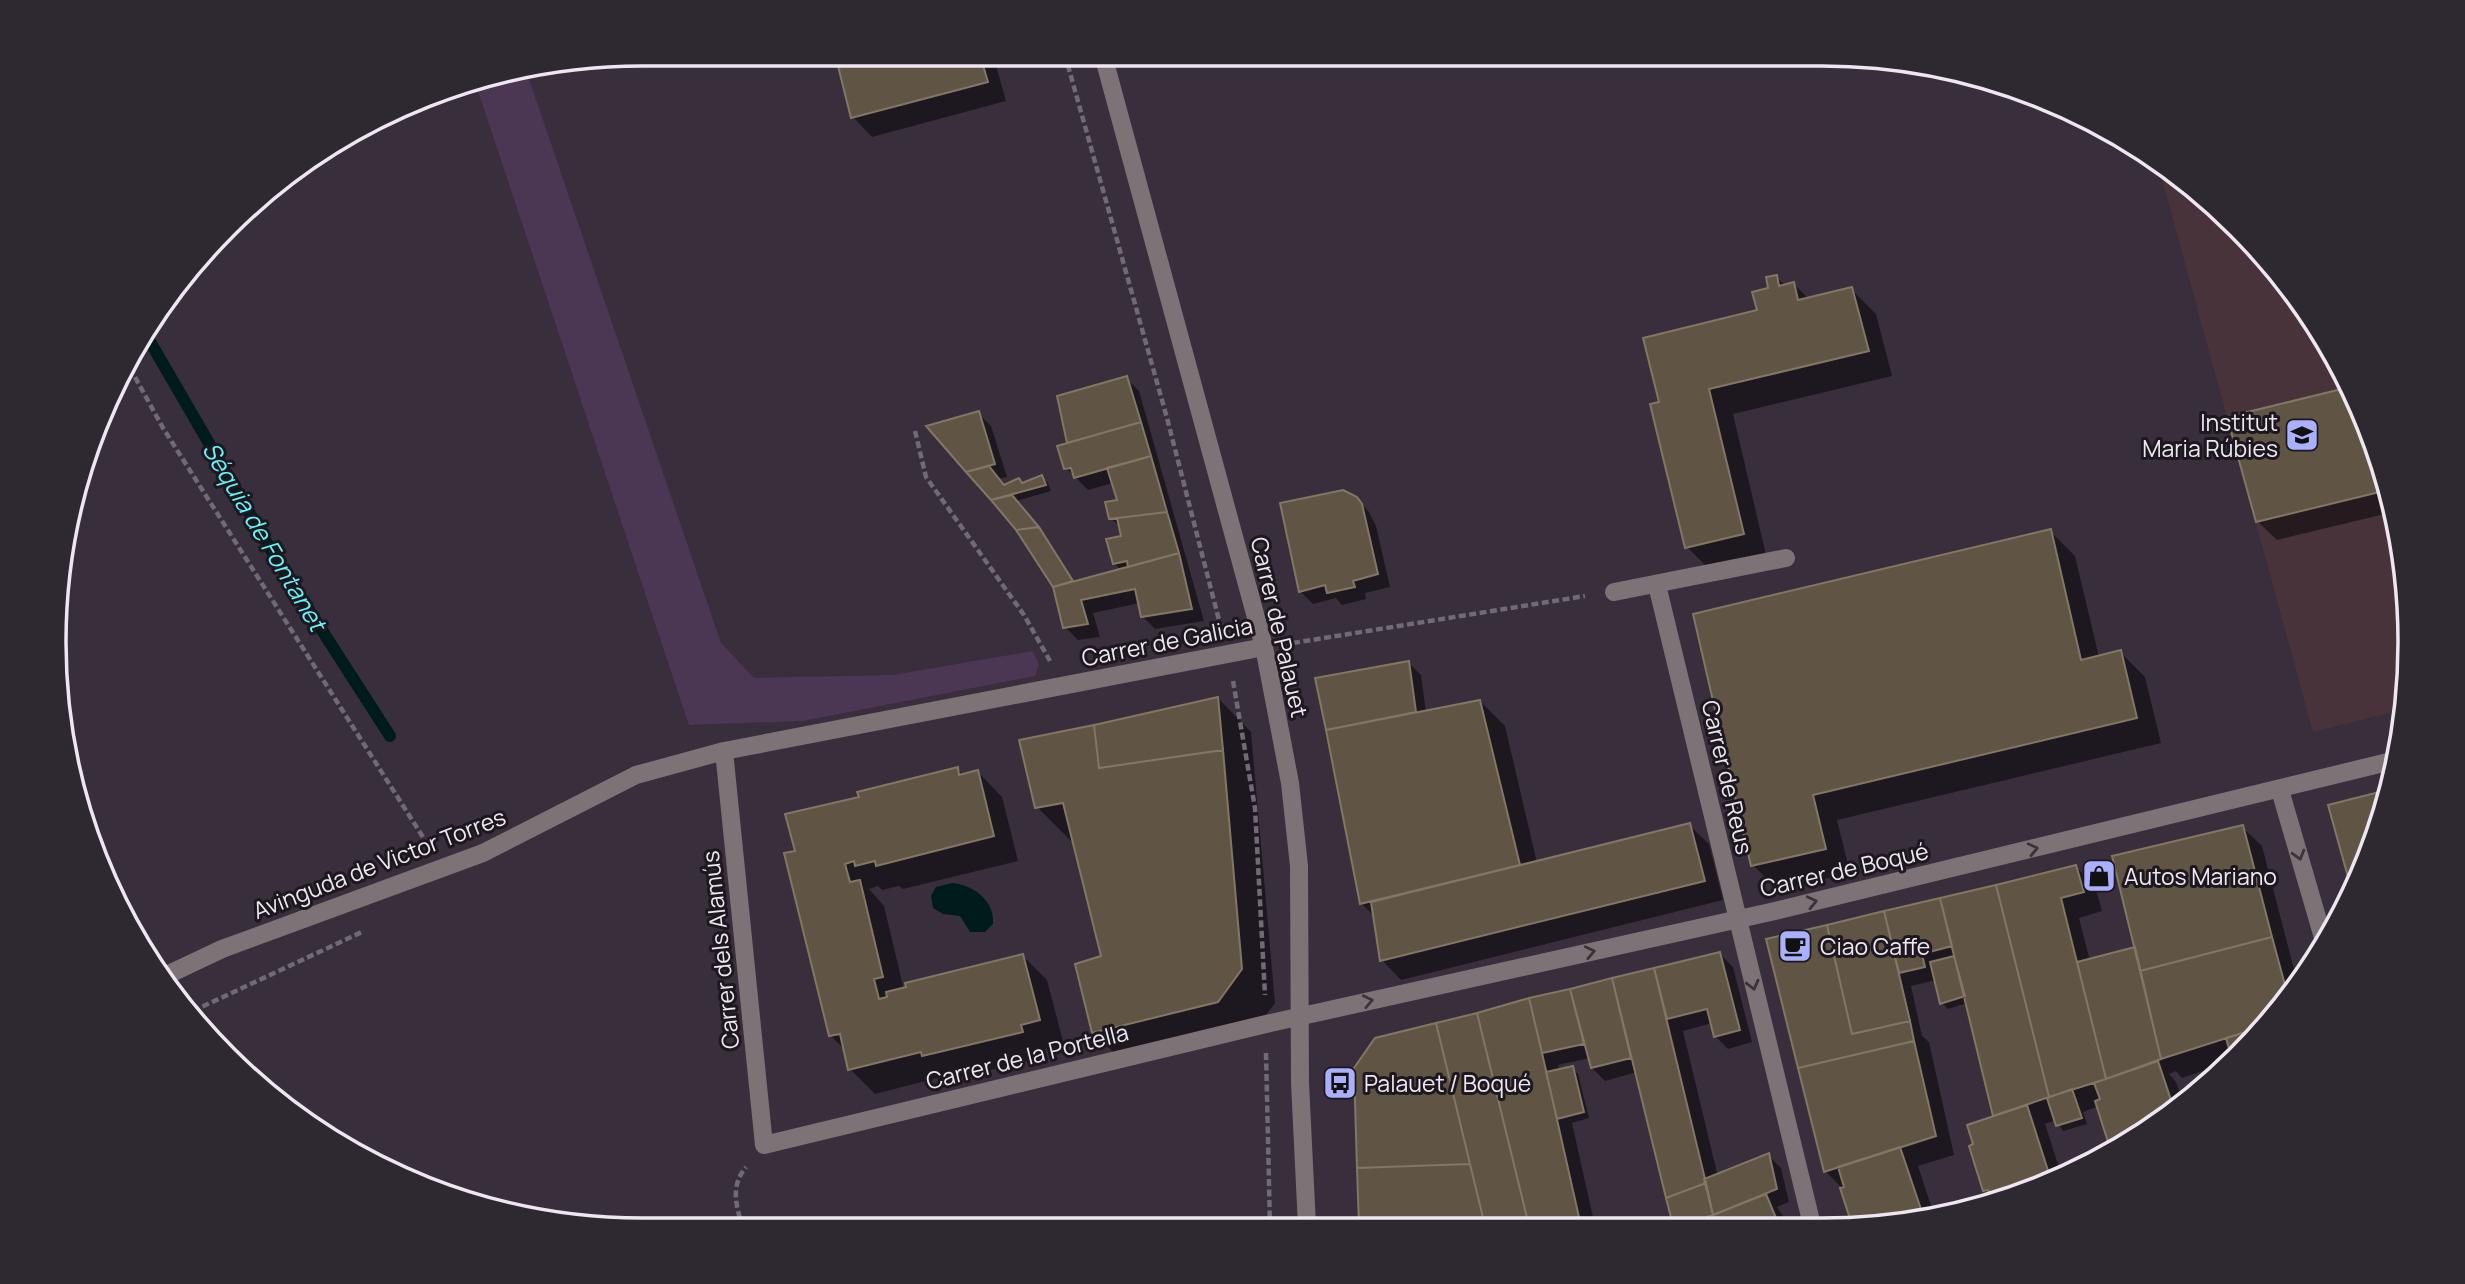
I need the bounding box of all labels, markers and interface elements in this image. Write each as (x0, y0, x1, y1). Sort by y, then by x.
place label: Institut Maria Rúbies (2142, 406, 2278, 464)
school or university icon: Institut Maria Rúbies (2283, 416, 2321, 454)
water label: Séquia de Fontanet (195, 435, 336, 639)
street label: Carrer de Palauet (1244, 534, 1316, 720)
street label: Carrer de Galicia (1079, 609, 1255, 673)
street label: Carrer de Reus (1695, 697, 1761, 857)
street label: Avinguda de Victor Torres (248, 800, 510, 926)
street label: Carrer de Boqué (1757, 834, 1931, 904)
one-way arrow (2027, 843, 2039, 857)
street label: Carrer dels Alamús (694, 849, 746, 1051)
one-way arrow (2290, 849, 2305, 861)
shop icon: Autos Mariano (2080, 857, 2118, 895)
place label: Autos Mariano (2124, 860, 2277, 892)
one-way arrow (1806, 895, 1818, 910)
cafe icon: Ciao Caffe (1776, 927, 1814, 965)
place label: Ciao Caffe (1820, 930, 1930, 962)
one-way arrow (1584, 946, 1596, 960)
one-way arrow (1745, 979, 1759, 991)
one-way arrow (1362, 995, 1374, 1009)
street label: Carrer de la Portella (922, 1015, 1132, 1097)
bus stop icon: Palauet / Boqué (1321, 1064, 1359, 1102)
place label: Palauet / Boqué (1364, 1067, 1531, 1099)

